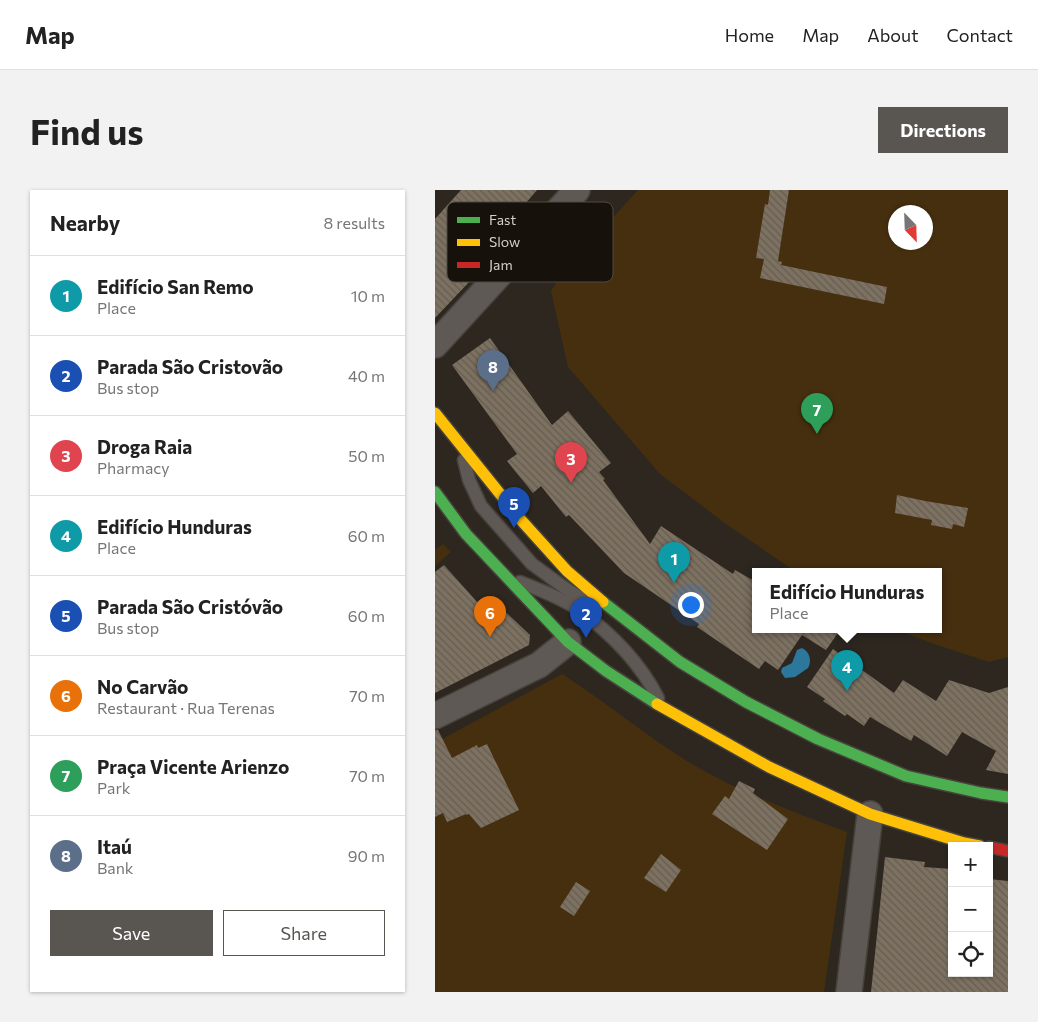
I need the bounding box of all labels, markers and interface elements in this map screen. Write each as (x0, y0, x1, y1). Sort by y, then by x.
text: Map (25, 20, 75, 49)
text: Home (725, 24, 774, 46)
text: Map (802, 24, 839, 46)
text: About (867, 24, 919, 46)
text: Contact (947, 24, 1013, 46)
button: Directions (878, 107, 1008, 153)
text: Find us (30, 109, 144, 152)
legend (447, 202, 613, 282)
north arrow (888, 205, 933, 250)
text: Nearby (50, 210, 120, 235)
text: Fast (489, 211, 516, 228)
text: 8 results (324, 213, 385, 232)
text: Slow (489, 233, 520, 250)
text: Jam (489, 256, 513, 273)
text: Edifício San Remo (97, 275, 254, 298)
text: 1 (62, 286, 70, 305)
text: 10 m (351, 286, 385, 305)
text: Place (97, 298, 136, 317)
pin: 8 (477, 350, 509, 391)
text: Parada São Cristovão (97, 355, 283, 378)
text: 2 (61, 366, 71, 385)
text: 40 m (348, 366, 385, 385)
text: Bus stop (97, 378, 159, 397)
pin: 7 (801, 393, 833, 434)
text: Droga Raia (97, 435, 192, 458)
pin: 3 (555, 442, 587, 483)
text: 3 (61, 446, 71, 465)
text: 50 m (348, 446, 385, 465)
text: Pharmacy (97, 458, 170, 477)
pin: 5 (498, 487, 530, 528)
text: Edifício Hunduras (97, 515, 252, 538)
text: 4 (61, 526, 71, 545)
text: 60 m (348, 526, 385, 545)
text: Place (97, 538, 136, 557)
pin: 1 (658, 542, 690, 583)
popup (752, 568, 942, 633)
text: Edifício Hunduras (770, 580, 924, 603)
your location (678, 592, 704, 618)
text: Parada São Cristóvão (97, 595, 283, 618)
pin: 6 (474, 596, 506, 637)
pin: 2 (570, 597, 602, 638)
text: Place (770, 603, 808, 622)
text: 5 (61, 606, 71, 625)
text: 60 m (348, 606, 385, 625)
text: Bus stop (97, 618, 159, 637)
pin: 4 (831, 650, 863, 691)
text: No Carvão (97, 675, 188, 698)
text: 6 (61, 686, 71, 705)
text: 70 m (349, 686, 385, 705)
text: Restaurant · Rua Terenas (97, 698, 275, 717)
text: Praça Vicente Arienzo (97, 755, 289, 778)
text: 7 (62, 766, 70, 785)
text: 70 m (349, 766, 385, 785)
text: Park (97, 778, 130, 797)
text: Itaú (97, 835, 132, 858)
map controls (948, 842, 993, 977)
button: + (948, 842, 993, 887)
text: 8 (61, 846, 71, 865)
text: 90 m (348, 846, 385, 865)
text: Bank (97, 858, 134, 877)
button: − (948, 887, 993, 932)
button: Save (50, 910, 213, 956)
button: Share (223, 910, 385, 956)
button: locate (948, 932, 993, 977)

